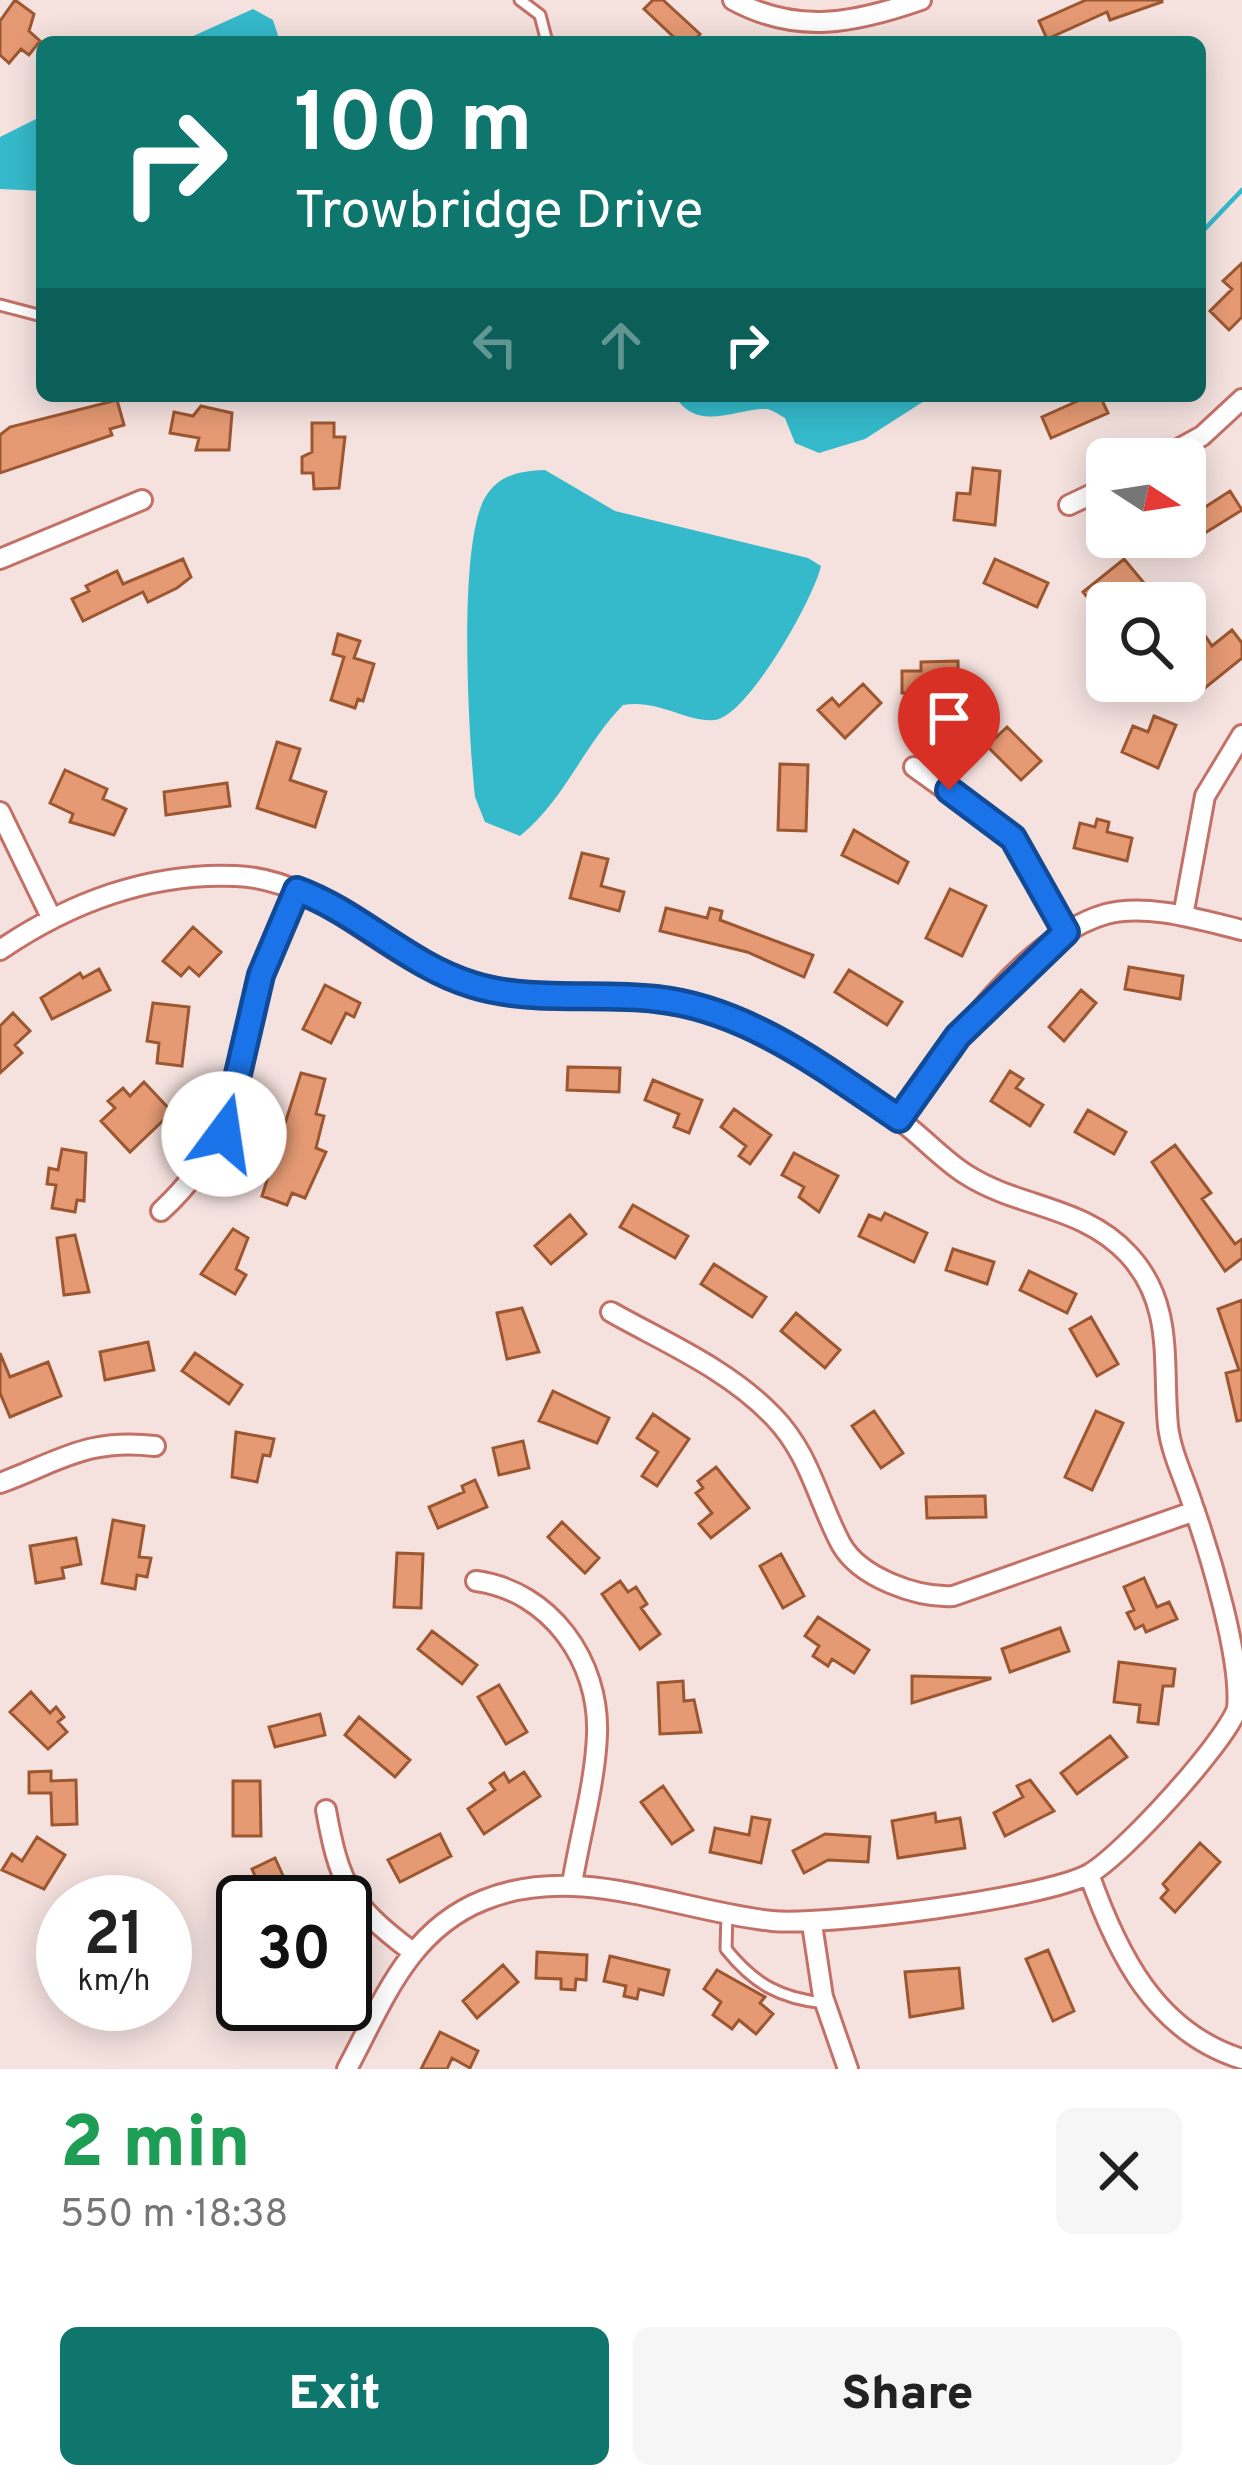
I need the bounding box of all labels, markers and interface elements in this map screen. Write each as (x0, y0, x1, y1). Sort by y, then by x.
text: 100 m (294, 75, 533, 181)
icon: right (96, 84, 252, 240)
text: Trowbridge Drive (294, 179, 703, 248)
icon: left (462, 312, 528, 378)
icon: ahead (588, 312, 654, 378)
icon: right (714, 312, 780, 378)
north arrow (1086, 438, 1206, 558)
map controls (1086, 438, 1206, 702)
button: search (1086, 582, 1206, 702)
pin (898, 667, 1000, 790)
icon: arrive (916, 685, 982, 751)
position arrow (161, 1071, 287, 1197)
speed limit sign: 30 (216, 1875, 372, 2031)
text: 21 (84, 1900, 144, 1976)
text: km/h (78, 1964, 150, 2001)
text: 2 min (60, 2101, 250, 2193)
button: close (1056, 2108, 1182, 2234)
text: 550 m · 18:38 (60, 2192, 288, 2241)
button: Exit (60, 2327, 609, 2465)
button: Share (633, 2327, 1182, 2465)

